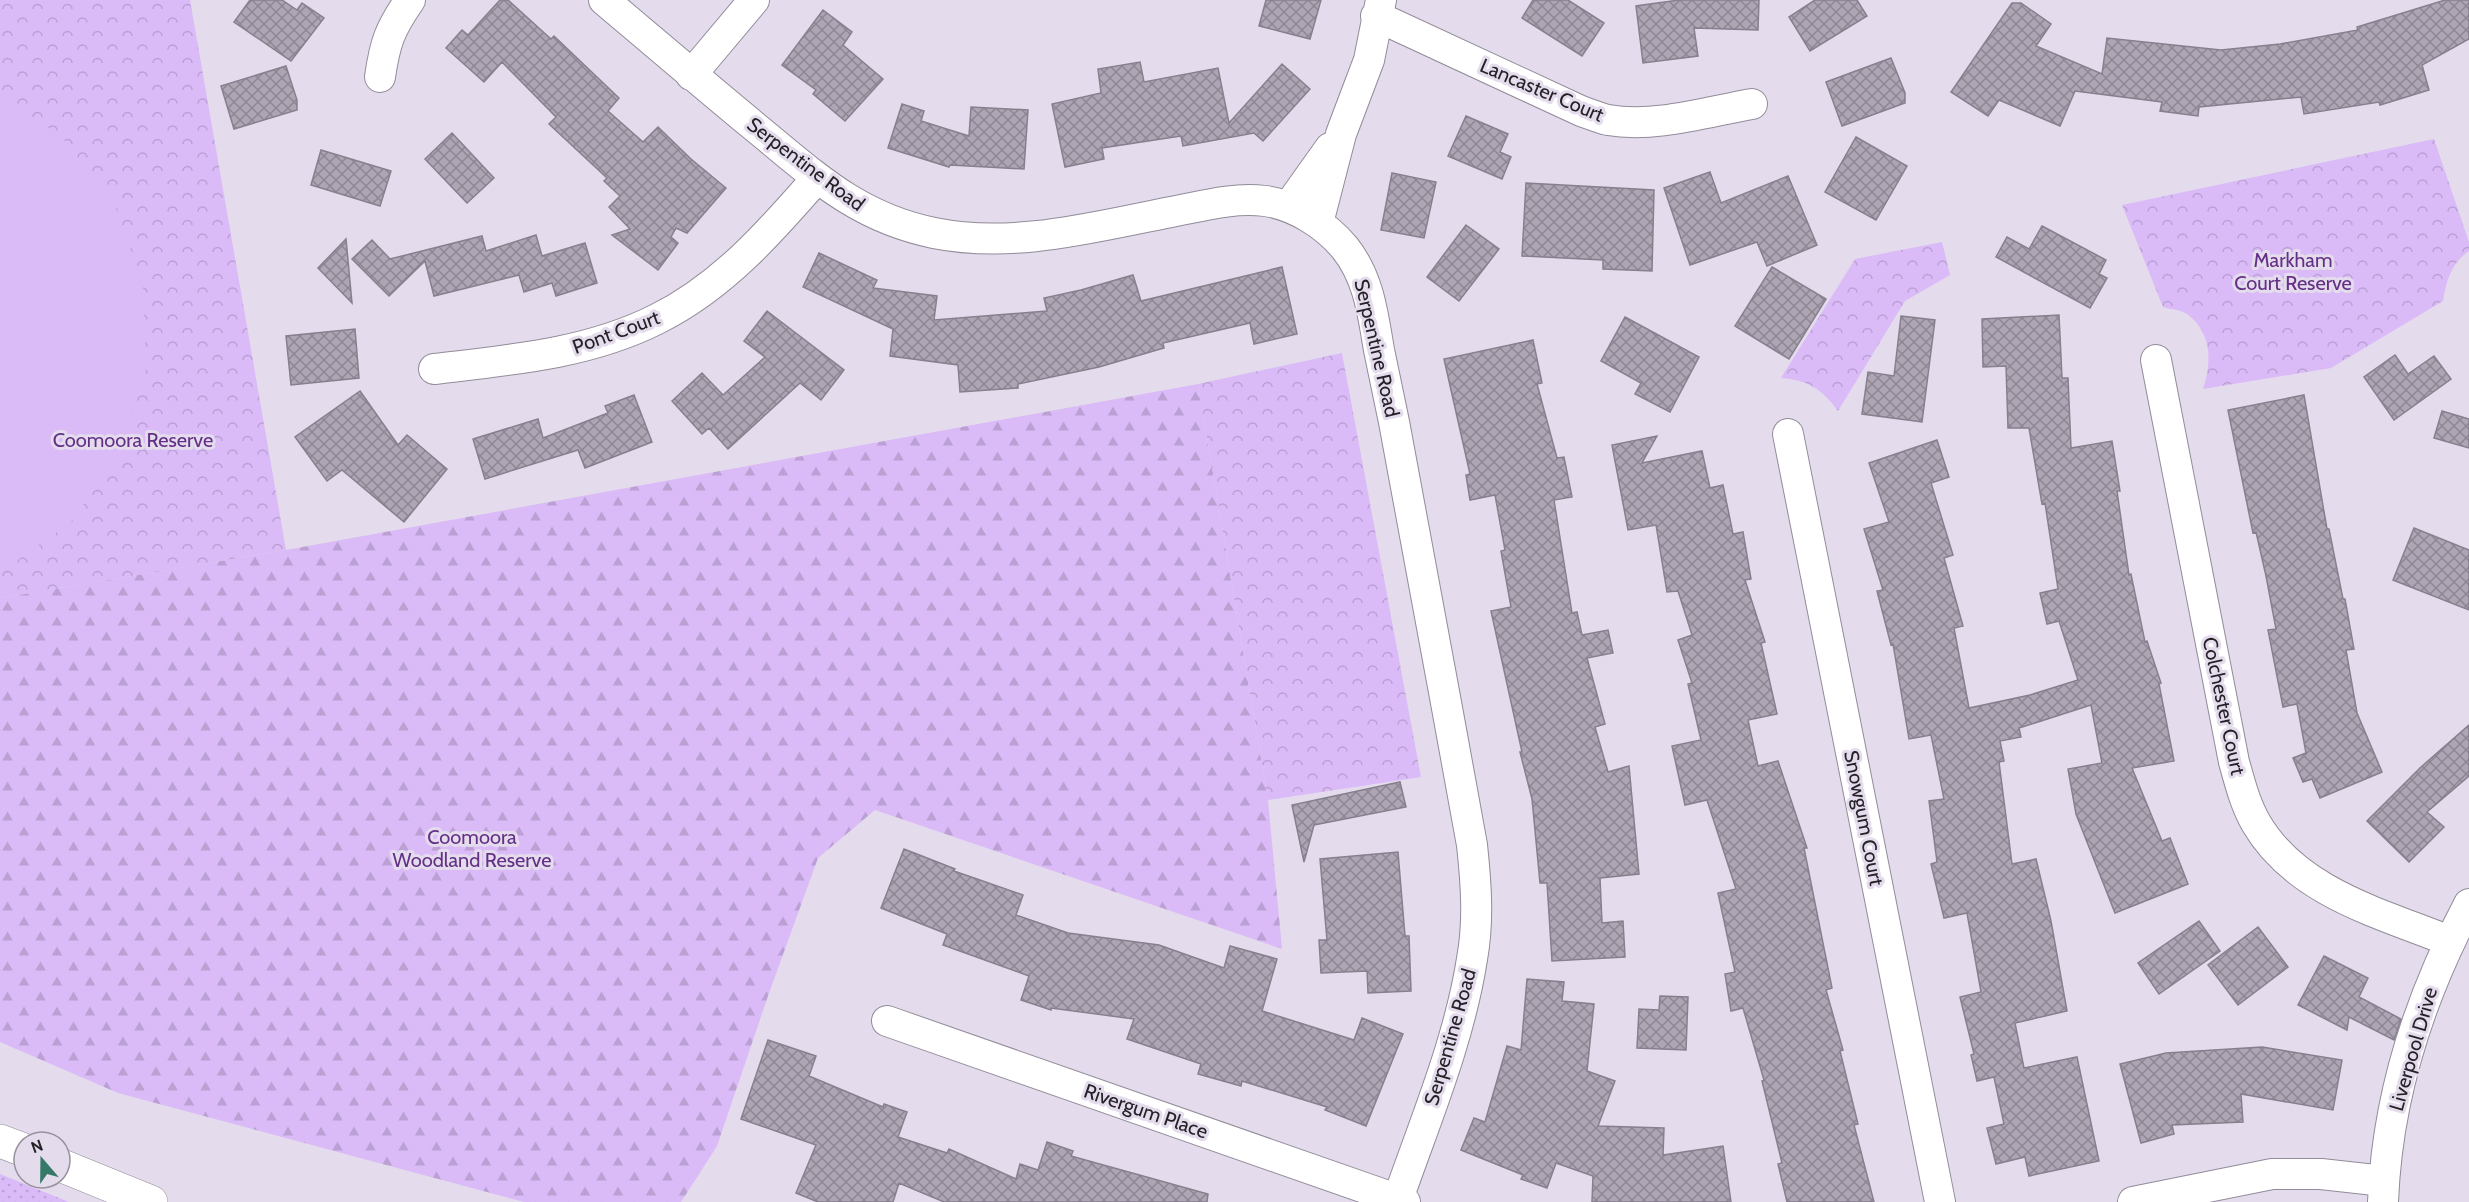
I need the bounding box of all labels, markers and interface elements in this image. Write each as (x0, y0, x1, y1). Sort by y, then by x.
street label: Lancaster Court (1477, 53, 1608, 127)
street label: Serpentine Road (743, 112, 869, 216)
park label: Markham Court Reserve (2234, 248, 2352, 295)
street label: Serpentine Road (1349, 277, 1405, 419)
street label: Pont Court (569, 305, 663, 359)
park label: Coomoora Reserve (53, 428, 213, 452)
street label: Colchester Court (2198, 635, 2250, 777)
street label: Snowgum Court (1839, 748, 1889, 888)
park label: Coomoora Woodland Reserve (393, 825, 552, 872)
street label: Serpentine Road (1419, 966, 1481, 1108)
street label: Liverpool Drive (2384, 984, 2442, 1114)
street label: Rivergum Place (1081, 1079, 1211, 1143)
north arrow (12, 1130, 72, 1190)
text: N (28, 1136, 46, 1157)

